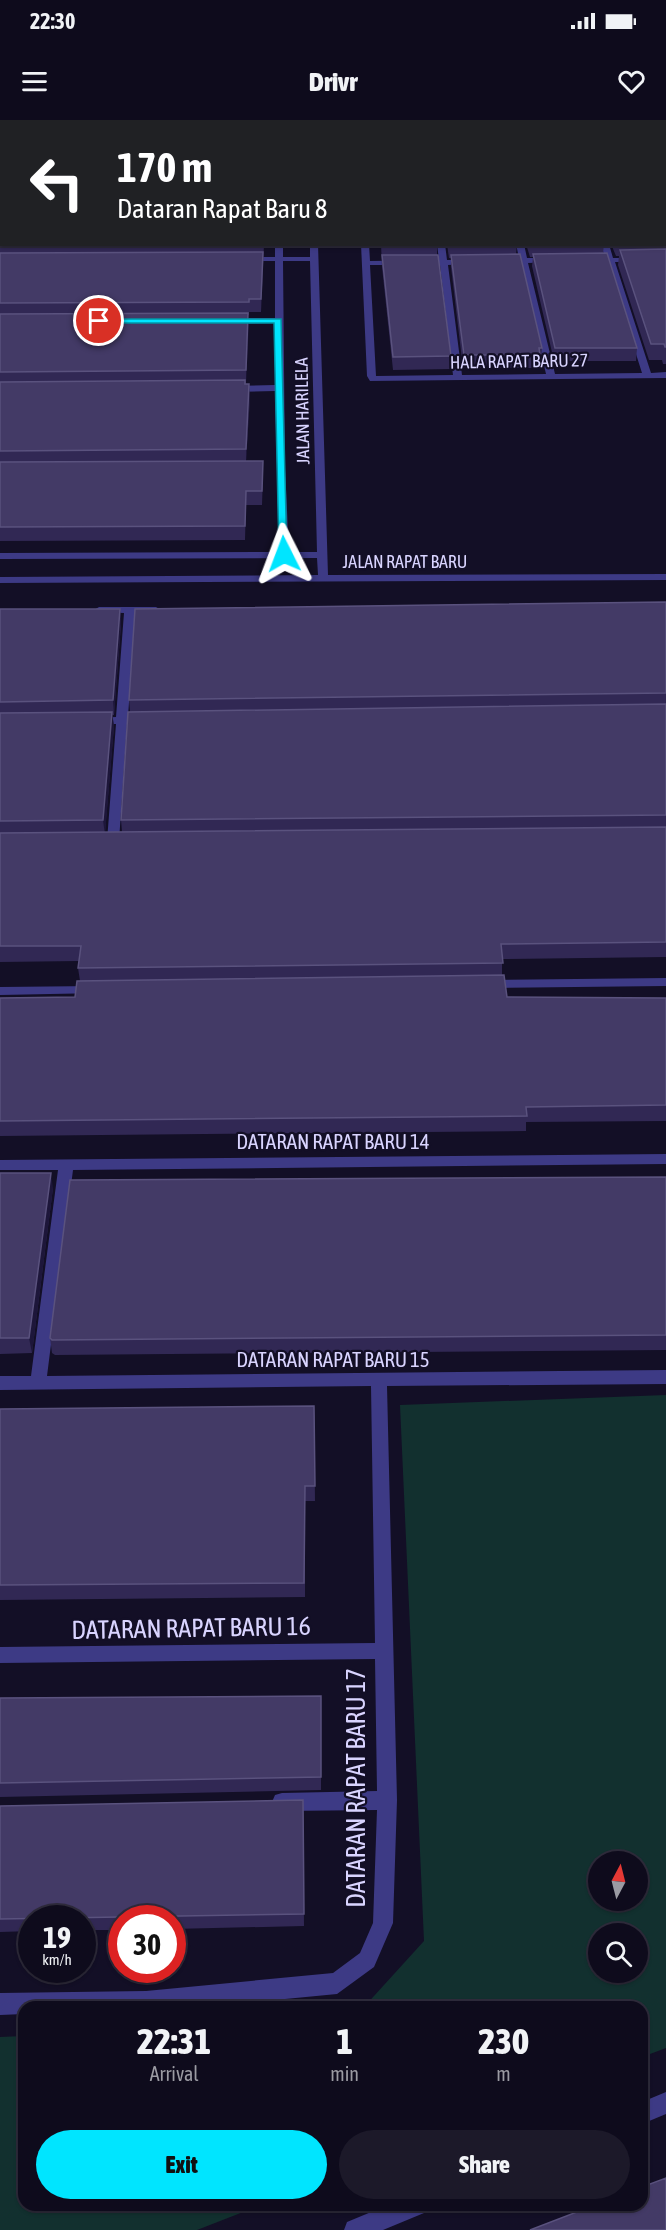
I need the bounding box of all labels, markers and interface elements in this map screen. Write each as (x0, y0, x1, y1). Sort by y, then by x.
text: 22:30 (30, 8, 75, 34)
icon: menu (18, 65, 51, 98)
icon: heart (615, 65, 648, 98)
text: Drivr (309, 66, 357, 97)
text: 170 m (117, 143, 212, 191)
icon: left (18, 144, 96, 222)
text: Dataran Rapat Baru 8 (117, 193, 327, 224)
pin (73, 295, 124, 346)
icon: arrive (82, 304, 115, 337)
street label: HALA RAPAT BARU 27 (450, 349, 588, 373)
street label: JALAN HARILELA (291, 357, 313, 465)
position arrow (252, 522, 316, 586)
street label: JALAN RAPAT BARU (343, 551, 467, 572)
street label: DATARAN RAPAT BARU 14 (236, 1129, 430, 1153)
street label: DATARAN RAPAT BARU 15 (236, 1347, 430, 1371)
street label: DATARAN RAPAT BARU 16 (71, 1611, 311, 1645)
street label: DATARAN RAPAT BARU 17 (341, 1668, 371, 1908)
north arrow (588, 1851, 648, 1911)
map controls (588, 1851, 648, 1983)
speed limit sign: 30 (108, 1905, 186, 1983)
text: 19 (43, 1920, 71, 1954)
button: search (588, 1923, 648, 1983)
text: km/h (42, 1951, 72, 1968)
text: 22:31 (137, 2020, 211, 2062)
text: 1 (336, 2020, 353, 2062)
text: 230 (478, 2020, 529, 2062)
text: Arrival (150, 2062, 199, 2085)
text: min (330, 2062, 359, 2085)
text: m (496, 2062, 511, 2085)
button: Exit (36, 2130, 327, 2199)
button: Share (339, 2130, 630, 2199)

